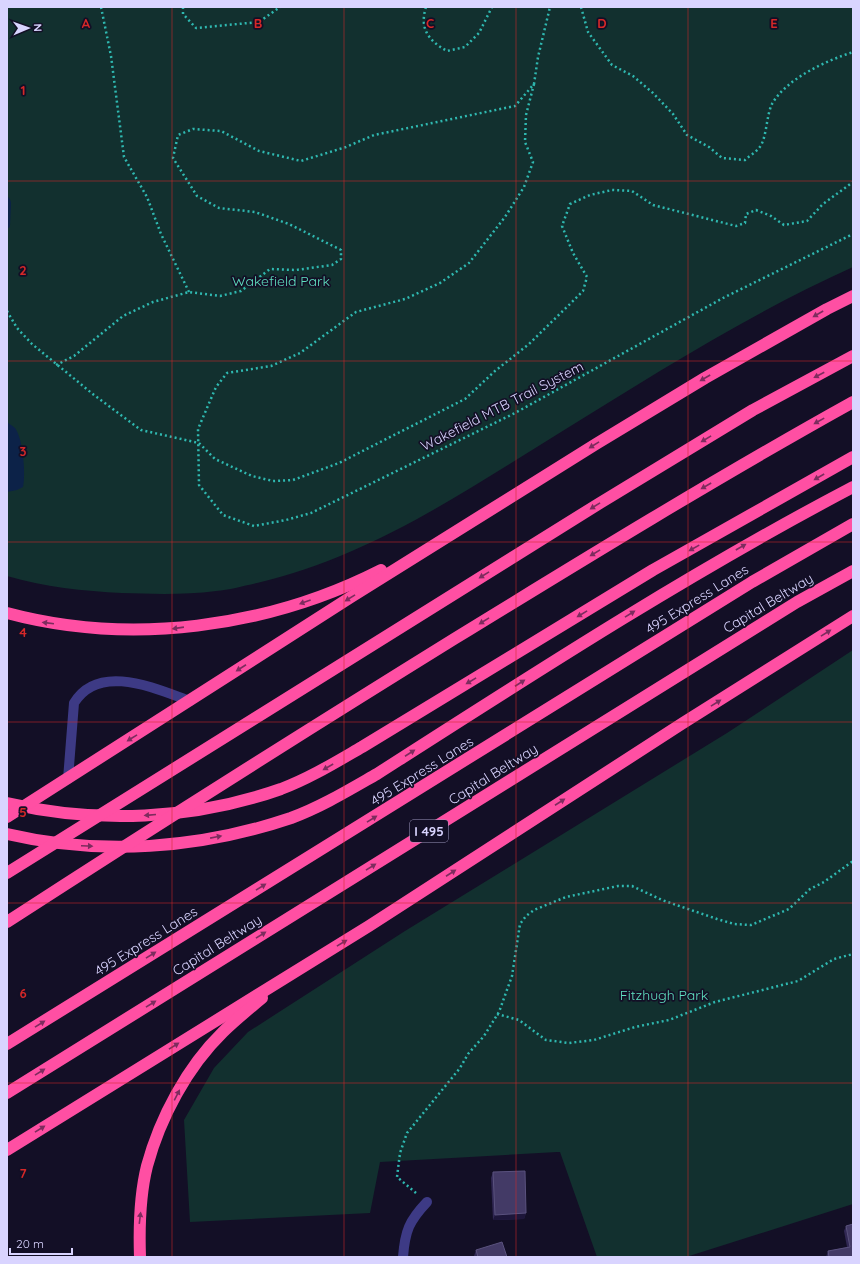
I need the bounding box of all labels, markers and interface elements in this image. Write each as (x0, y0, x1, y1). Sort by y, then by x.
north arrow (8, 8, 48, 48)
text: A (82, 15, 91, 31)
text: B (254, 15, 262, 31)
text: C (426, 15, 434, 31)
text: D (597, 15, 607, 31)
text: E (770, 15, 778, 31)
text: N (31, 23, 45, 32)
text: 1 (20, 82, 26, 98)
text: 2 (19, 262, 27, 278)
park label: Wakefield Park (232, 272, 330, 290)
one-way arrow (812, 310, 824, 317)
street label: Wakefield MTB Trail System (418, 357, 586, 455)
one-way arrow (813, 371, 824, 378)
one-way arrow (699, 374, 711, 381)
one-way arrow (813, 418, 825, 424)
one-way arrow (700, 435, 712, 442)
one-way arrow (589, 441, 599, 449)
text: 3 (20, 443, 27, 459)
one-way arrow (813, 473, 825, 480)
one-way arrow (700, 482, 712, 489)
one-way arrow (589, 503, 601, 510)
one-way arrow (688, 544, 700, 551)
one-way arrow (735, 544, 747, 551)
one-way arrow (589, 549, 601, 556)
street label: 495 Express Lanes (642, 560, 752, 638)
street label: Capital Beltway (720, 569, 816, 637)
one-way arrow (478, 571, 490, 578)
one-way arrow (344, 594, 356, 601)
one-way arrow (299, 599, 311, 605)
one-way arrow (576, 610, 588, 617)
one-way arrow (625, 610, 635, 618)
one-way arrow (479, 617, 489, 625)
one-way arrow (42, 619, 54, 626)
text: 4 (19, 624, 27, 640)
one-way arrow (172, 625, 184, 631)
one-way arrow (821, 629, 831, 637)
one-way arrow (236, 664, 246, 672)
one-way arrow (465, 678, 477, 685)
one-way arrow (514, 679, 525, 687)
one-way arrow (710, 699, 722, 706)
street label: 495 Express Lanes (367, 732, 477, 810)
one-way arrow (126, 734, 137, 742)
street label: Capital Beltway (445, 739, 541, 809)
one-way arrow (405, 749, 415, 757)
one-way arrow (322, 763, 334, 770)
one-way arrow (555, 798, 566, 806)
text: 5 (19, 804, 27, 820)
one-way arrow (144, 812, 156, 819)
one-way arrow (367, 815, 377, 823)
road number: I 495 (410, 820, 448, 842)
one-way arrow (210, 833, 222, 839)
one-way arrow (81, 843, 94, 849)
one-way arrow (366, 863, 377, 870)
one-way arrow (446, 869, 456, 877)
one-way arrow (255, 884, 267, 891)
street label: 495 Express Lanes (91, 902, 201, 980)
street label: Capital Beltway (169, 910, 265, 980)
one-way arrow (255, 932, 267, 939)
one-way arrow (336, 939, 348, 946)
one-way arrow (145, 952, 157, 959)
text: 6 (19, 985, 27, 1001)
park label: Fitzhugh Park (620, 986, 708, 1004)
one-way arrow (146, 1000, 156, 1008)
one-way arrow (35, 1020, 45, 1028)
one-way arrow (168, 1042, 180, 1049)
one-way arrow (34, 1069, 46, 1076)
one-way arrow (174, 1089, 180, 1101)
one-way arrow (35, 1125, 45, 1133)
text: 7 (19, 1165, 27, 1181)
one-way arrow (137, 1212, 143, 1224)
scale bar (10, 1230, 72, 1256)
text: 20 m (16, 1236, 44, 1251)

